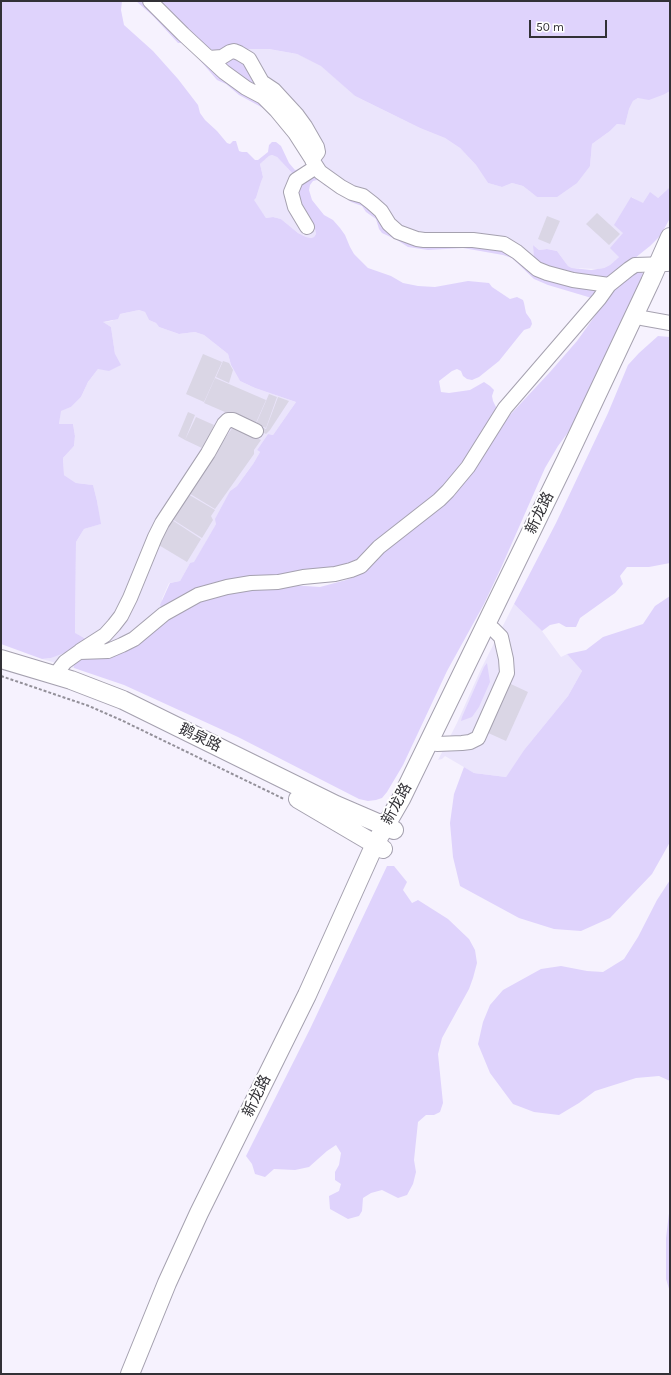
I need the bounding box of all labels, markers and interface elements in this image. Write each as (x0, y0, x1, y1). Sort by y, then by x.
scale bar (531, 12, 609, 38)
text: 50 m (536, 20, 564, 34)
street label: 新龙路 (522, 489, 558, 537)
street label: 鹅泉路 (176, 720, 224, 756)
street label: 新龙路 (378, 780, 416, 828)
street label: 新龙路 (239, 1072, 275, 1120)

